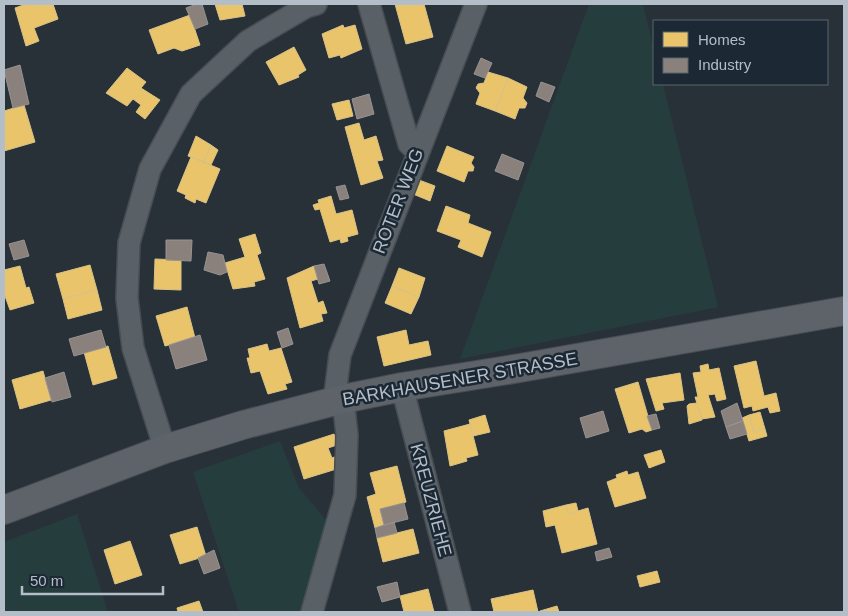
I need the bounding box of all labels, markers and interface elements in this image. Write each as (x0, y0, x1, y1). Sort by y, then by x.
legend (653, 20, 828, 85)
text: Homes (698, 31, 746, 48)
text: Industry (698, 56, 752, 73)
street label: ROTER WEG (369, 146, 427, 256)
street label: BARKHAUSENER STRASSE (341, 348, 579, 410)
street label: KREUZRIEHE (406, 441, 456, 559)
scale bar (22, 564, 164, 596)
text: 50 m (30, 572, 63, 589)

